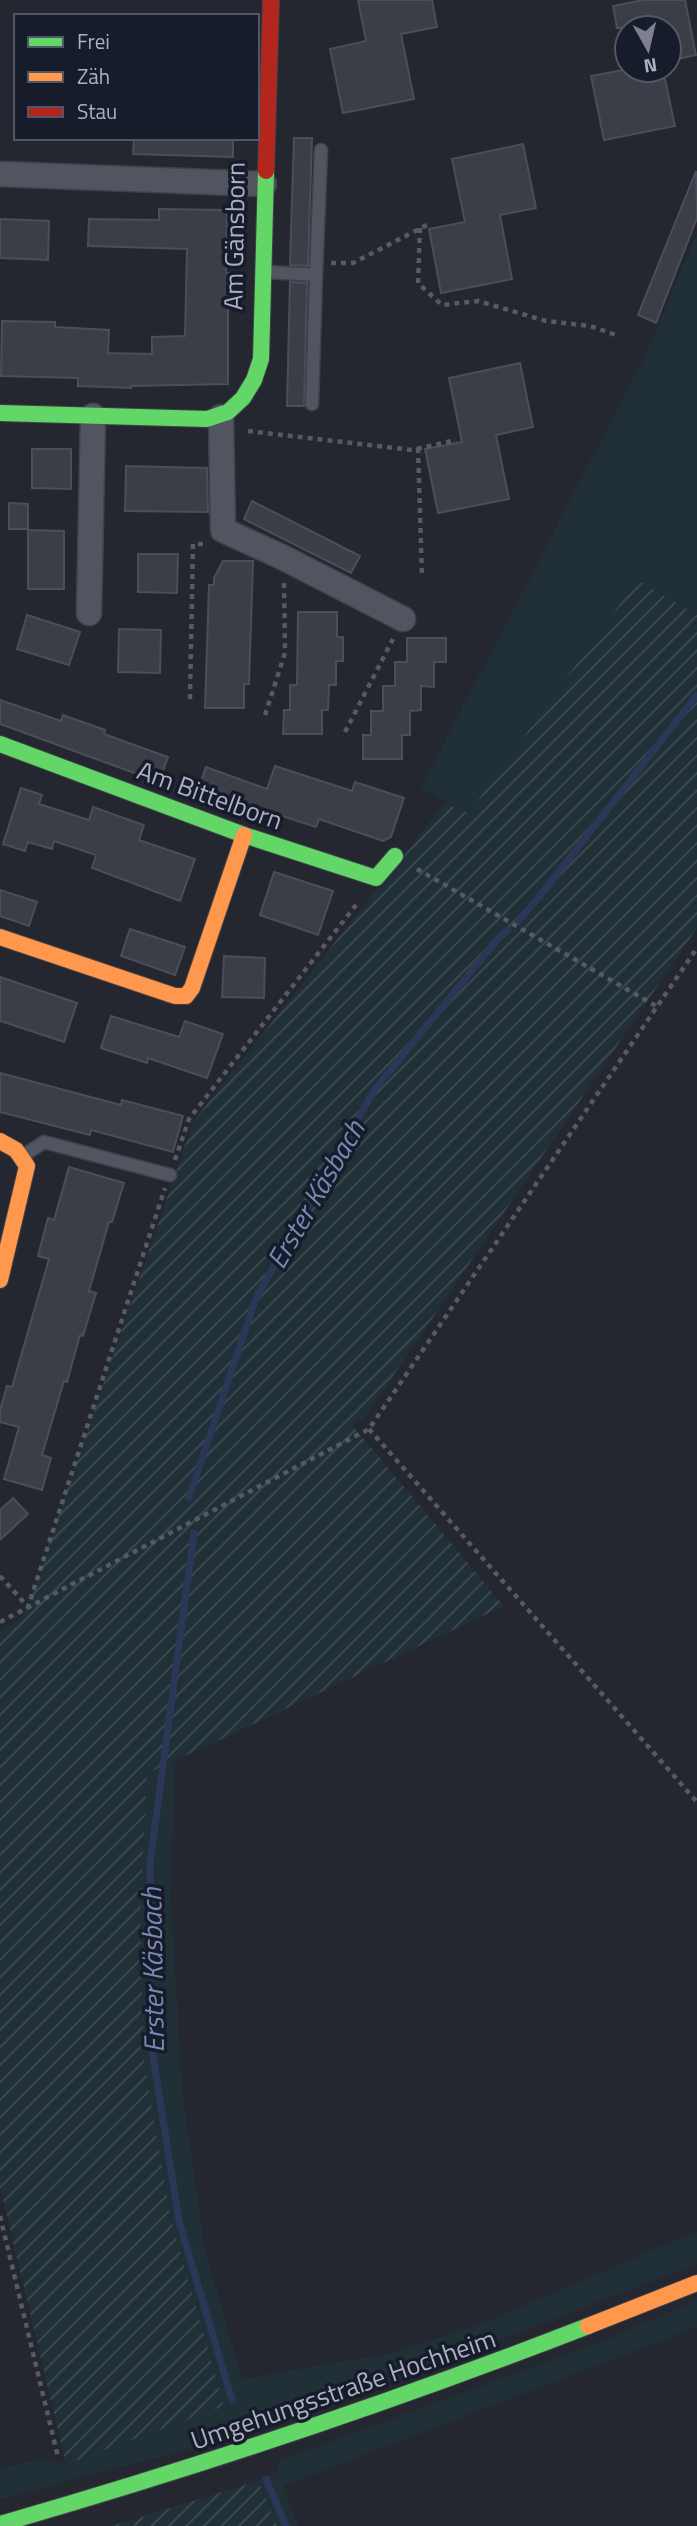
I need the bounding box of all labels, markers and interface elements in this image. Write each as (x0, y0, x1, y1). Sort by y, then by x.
legend (14, 14, 259, 140)
north arrow (613, 14, 683, 84)
text: Frei (77, 25, 110, 57)
text: N (642, 51, 659, 82)
text: Zäh (77, 60, 110, 92)
text: Stau (77, 95, 117, 127)
street label: Am Gänsborn (213, 161, 255, 311)
street label: Am Bittelborn (132, 751, 288, 839)
water label: Erster Käsbach (255, 1111, 375, 1276)
water label: Erster Käsbach (129, 1886, 175, 2053)
street label: Umgehungsstraße Hochheim (185, 2318, 501, 2460)

